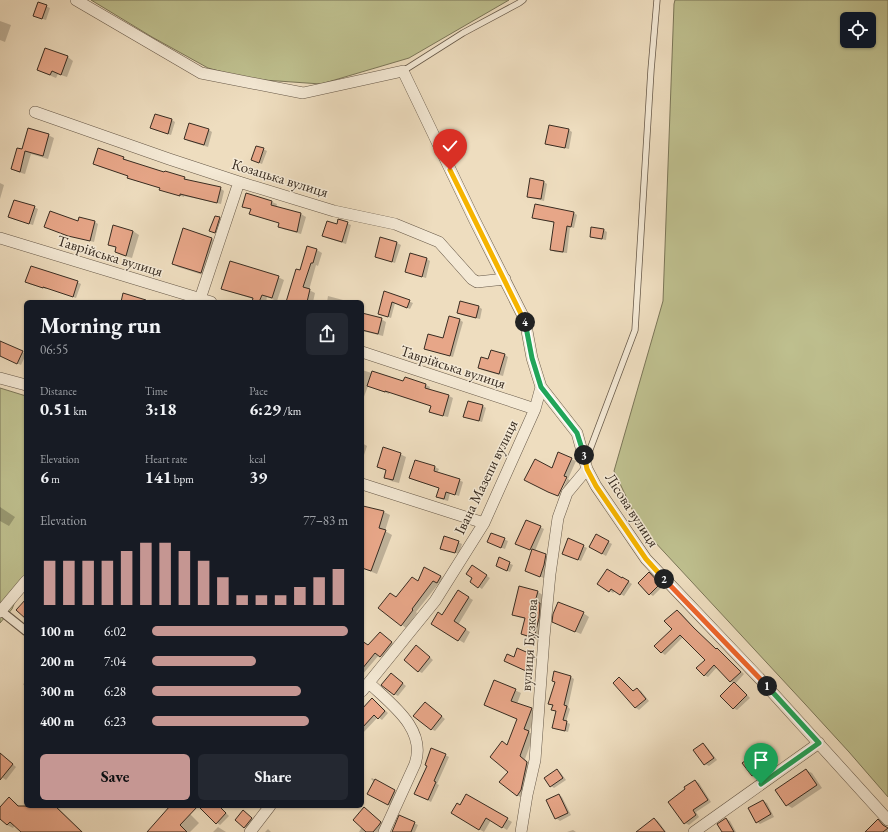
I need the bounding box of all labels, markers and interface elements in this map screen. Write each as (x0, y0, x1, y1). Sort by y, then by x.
map controls (840, 12, 876, 48)
button: locate (840, 12, 876, 48)
pin (433, 129, 467, 170)
icon: check (439, 135, 461, 157)
street label: Козацька вулиця (230, 154, 331, 201)
street label: Таврійська вулиця (55, 230, 166, 281)
text: Morning run (40, 311, 161, 340)
pin: 4 (515, 312, 535, 332)
button: share (306, 313, 348, 355)
text: 4 (522, 315, 528, 329)
text: 06:55 (40, 341, 68, 358)
street label: Таврійська вулиця (398, 341, 509, 393)
text: Distance (40, 384, 77, 398)
text: Time (145, 384, 168, 398)
text: Pace (249, 384, 268, 398)
text: 0.51 (40, 398, 71, 420)
text: 3:18 (145, 398, 176, 420)
text: 6:29 (249, 398, 281, 420)
text: km (71, 404, 87, 418)
text: /km (281, 404, 301, 418)
street label: Івана Мазепи вулиця (450, 416, 522, 537)
pin: 3 (574, 445, 594, 465)
text: 3 (581, 448, 587, 462)
text: Elevation (40, 452, 80, 466)
text: Heart rate (145, 452, 187, 466)
text: kcal (249, 452, 266, 466)
text: 6 (40, 466, 49, 488)
text: 141 (145, 466, 172, 488)
text: 39 (249, 466, 267, 488)
street label: Лісова вулиця (601, 469, 664, 551)
text: m (49, 472, 60, 486)
text: bpm (172, 472, 194, 486)
text: Elevation (40, 512, 87, 529)
text: 77–83 m (303, 512, 348, 529)
pin: 2 (654, 569, 674, 589)
text: 2 (661, 572, 667, 586)
street label: вулиця Бузкова (516, 598, 541, 692)
text: 100 m (40, 623, 74, 640)
text: 6:02 (104, 623, 126, 640)
text: 200 m (40, 653, 74, 670)
text: 7:04 (104, 653, 126, 670)
pin: 1 (757, 676, 777, 696)
text: 1 (764, 679, 770, 693)
text: 300 m (40, 683, 74, 700)
text: 6:28 (104, 683, 126, 700)
text: 400 m (40, 713, 74, 730)
text: 6:23 (104, 713, 126, 730)
pin (744, 743, 778, 784)
icon: arrive (750, 749, 772, 771)
button: Save (40, 754, 190, 800)
button: Share (198, 754, 348, 800)

